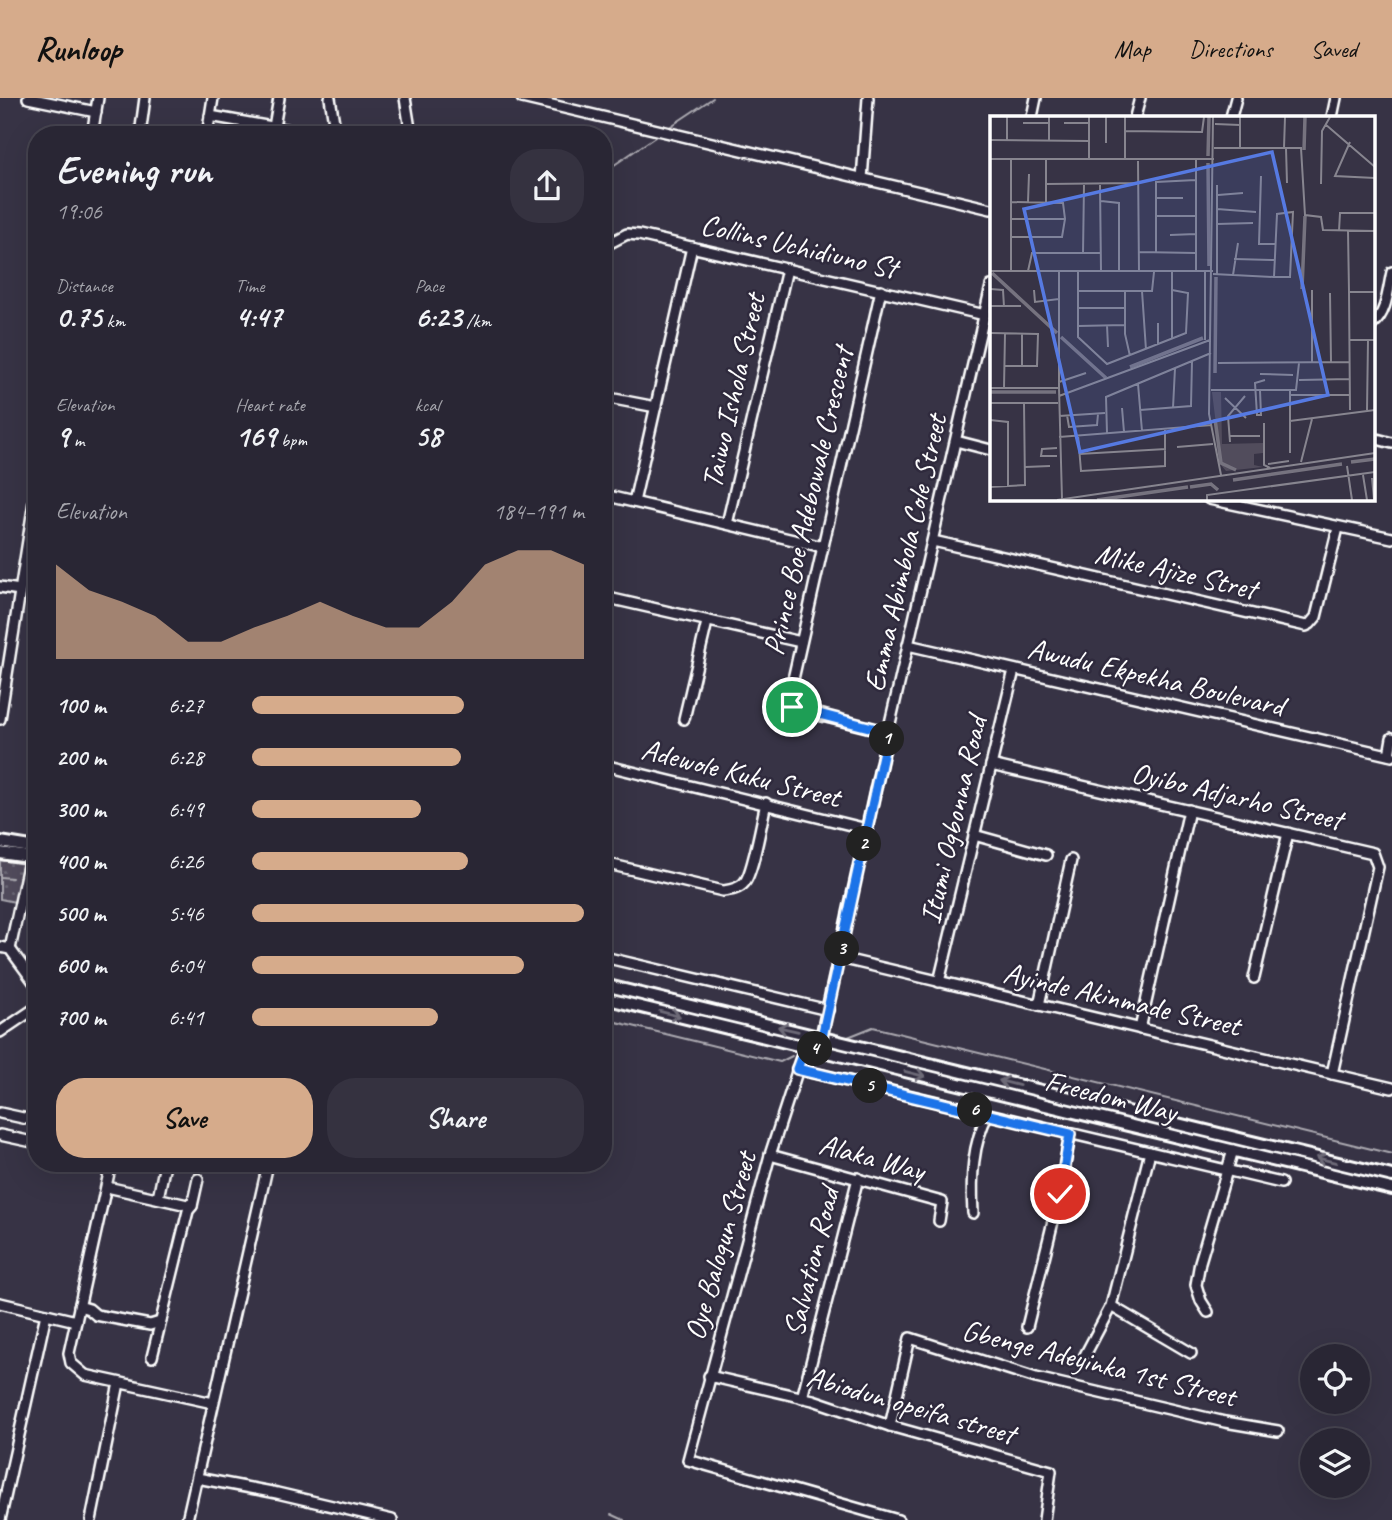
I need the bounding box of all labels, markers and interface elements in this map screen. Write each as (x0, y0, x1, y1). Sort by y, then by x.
text: Runloop (35, 28, 122, 70)
text: Map (1114, 34, 1151, 64)
text: Directions (1189, 34, 1272, 64)
text: Saved (1310, 34, 1357, 64)
inset map (990, 116, 1374, 500)
text: Evening run (56, 147, 212, 194)
button: share (510, 149, 584, 223)
text: 19:06 (56, 197, 102, 226)
street label: Collins Uchidiuno St (697, 205, 905, 288)
text: Distance (56, 274, 113, 298)
text: Time (235, 274, 264, 298)
text: Pace (415, 274, 444, 298)
street label: Taiwo Ishola Street (692, 287, 775, 492)
text: 0.75 (56, 298, 102, 336)
text: 4:47 (235, 298, 282, 336)
text: 6:23 (415, 298, 462, 336)
text: km (102, 309, 125, 333)
text: /km (462, 309, 491, 333)
street label: Prince Boe Adebowale Crescent (754, 339, 863, 659)
text: Elevation (56, 393, 114, 417)
text: Heart rate (235, 393, 305, 417)
text: kcal (415, 393, 440, 417)
street label: Emma Abimbola Cole Street (855, 408, 956, 695)
text: 9 (56, 417, 69, 455)
text: 169 (235, 417, 276, 455)
text: 58 (415, 417, 441, 455)
text: m (69, 428, 84, 452)
text: bpm (276, 428, 307, 452)
text: Elevation (56, 497, 127, 526)
text: 184–191 m (493, 497, 584, 526)
street label: Mike Ajize Stret (1092, 534, 1264, 609)
street label: Awudu Ekpekha Boulevard (1024, 629, 1292, 726)
pin (762, 677, 822, 737)
icon: arrive (773, 688, 811, 726)
text: 100 m (56, 691, 106, 720)
text: 6:27 (168, 691, 204, 720)
street label: Itumi Ogbonna Road (911, 709, 996, 927)
pin: 1 (870, 722, 904, 756)
text: 1 (882, 726, 891, 750)
street label: Adewole Kuku Street (638, 730, 847, 817)
text: 200 m (56, 743, 106, 772)
text: 6:28 (168, 743, 204, 772)
street label: Oyibo Adjarho Street (1128, 753, 1350, 840)
text: 300 m (56, 795, 106, 824)
text: 6:49 (168, 795, 204, 824)
pin: 2 (846, 826, 882, 862)
text: 2 (859, 831, 868, 855)
text: 400 m (56, 847, 106, 876)
text: 6:26 (168, 847, 204, 876)
text: 500 m (56, 899, 105, 928)
text: 5:46 (168, 899, 204, 928)
pin: 3 (824, 932, 860, 966)
text: 3 (837, 936, 846, 960)
text: 600 m (56, 951, 106, 980)
text: 6:04 (168, 951, 204, 980)
street label: Ayinde Akinmade Street (1000, 953, 1247, 1045)
text: 700 m (56, 1003, 106, 1032)
text: 6:41 (168, 1003, 204, 1032)
one-way arrow (659, 1009, 681, 1022)
one-way arrow (777, 1022, 800, 1035)
pin: 4 (798, 1032, 832, 1066)
text: 4 (810, 1036, 819, 1060)
street label: Freedom Way (1041, 1061, 1183, 1131)
one-way arrow (903, 1067, 926, 1081)
pin: 5 (852, 1068, 888, 1104)
text: 5 (865, 1073, 874, 1097)
one-way arrow (998, 1076, 1021, 1089)
button: Save (56, 1078, 313, 1158)
button: Share (327, 1078, 584, 1158)
pin: 6 (958, 1093, 992, 1128)
text: 6 (970, 1097, 979, 1121)
street label: Alaka Way (815, 1125, 932, 1190)
street label: Oye Balogun Street (675, 1145, 766, 1344)
one-way arrow (1315, 1153, 1338, 1166)
pin (1030, 1164, 1090, 1224)
icon: check (1041, 1175, 1079, 1213)
street label: Salvation Road (774, 1180, 849, 1340)
street label: Gbenge Adeyinka 1st Street (958, 1311, 1243, 1416)
map controls (1300, 1344, 1370, 1498)
button: locate (1300, 1344, 1370, 1414)
street label: Abiodun opeifa street (803, 1357, 1023, 1454)
button: layers (1300, 1428, 1370, 1498)

